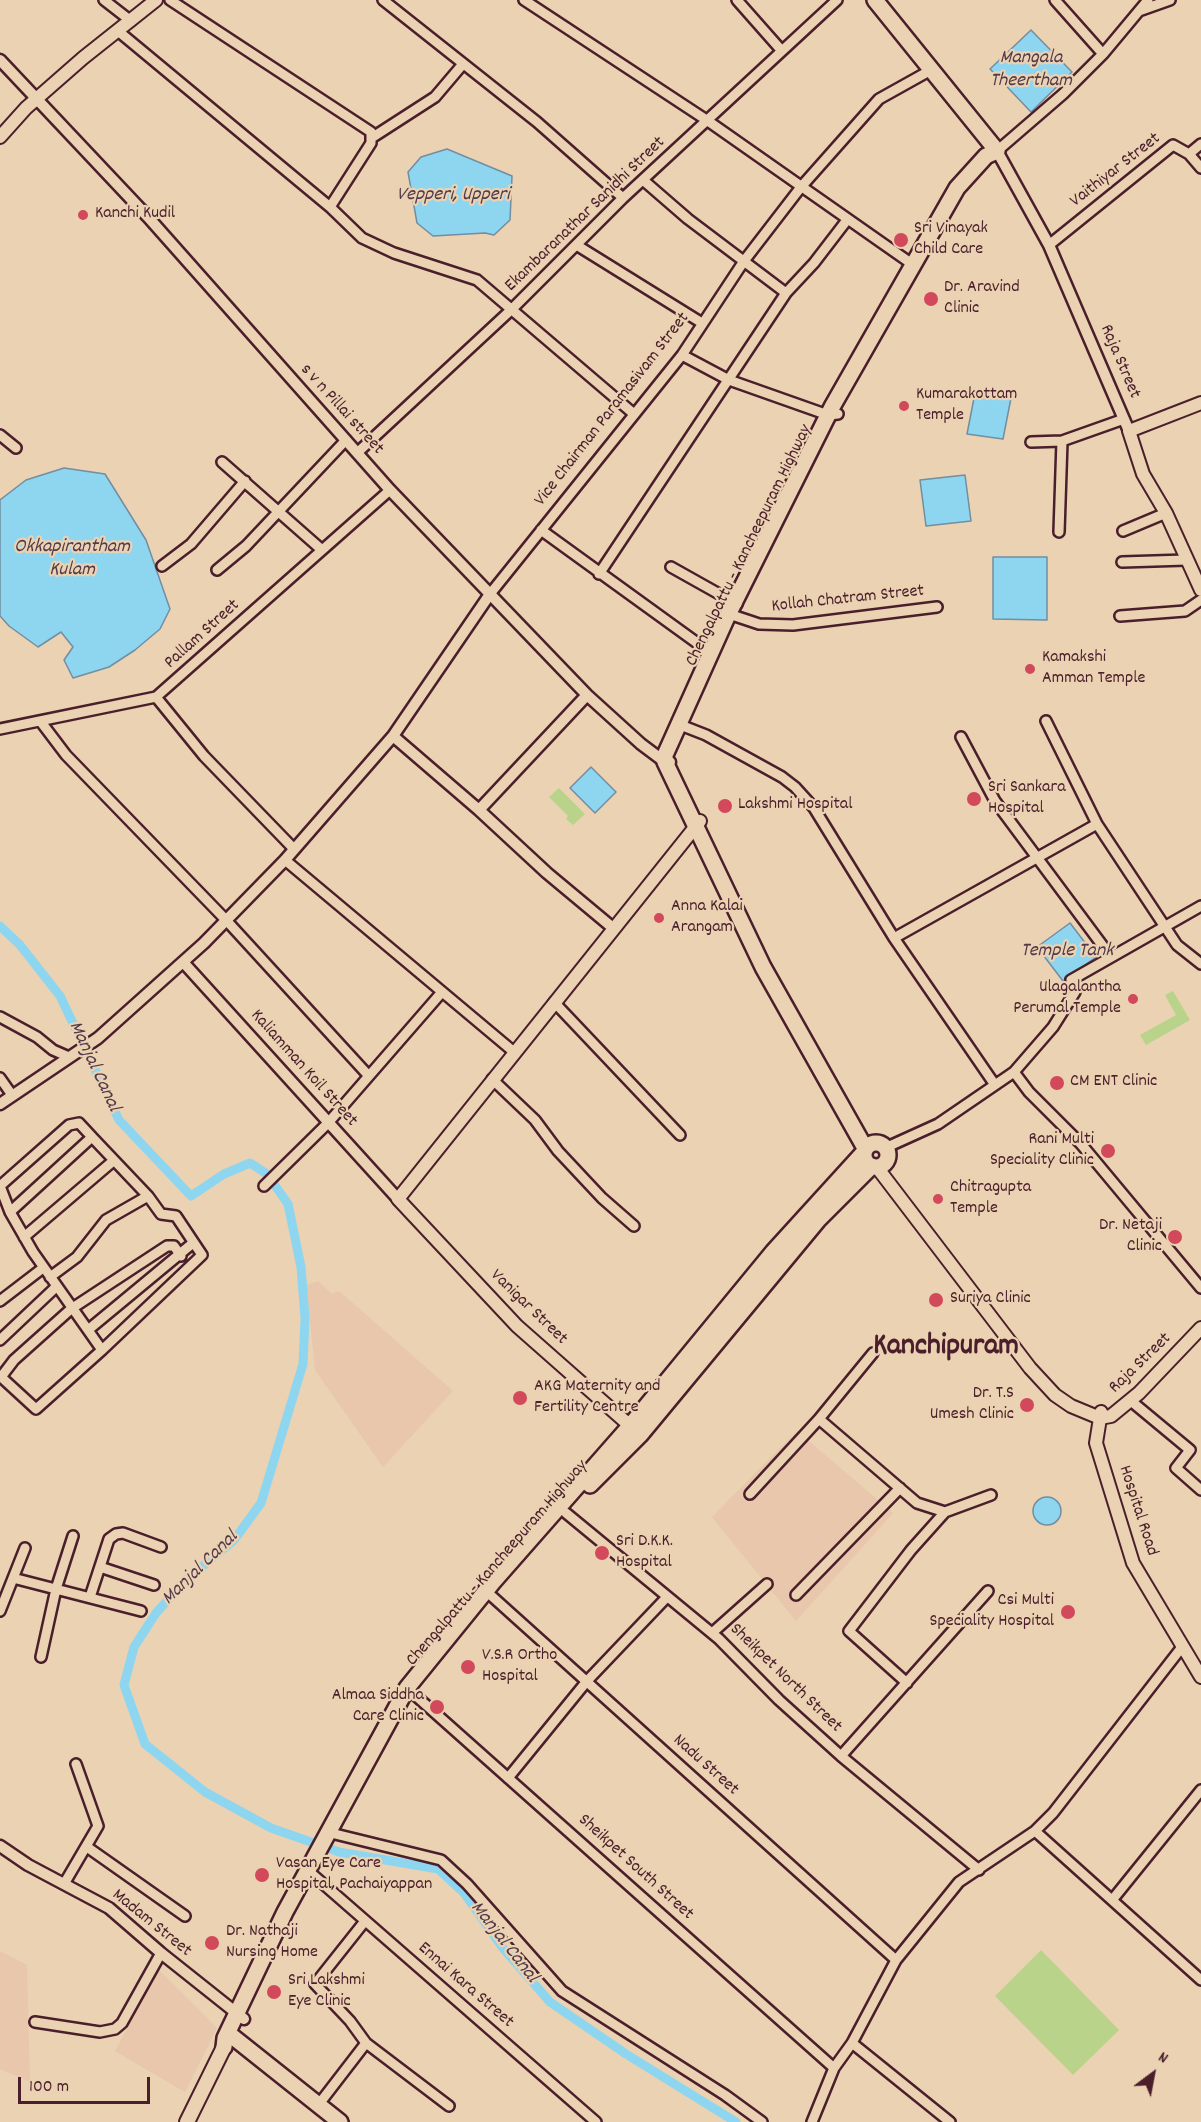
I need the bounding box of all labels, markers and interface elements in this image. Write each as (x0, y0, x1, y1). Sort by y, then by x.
water label: Mangala Theertham (990, 47, 1072, 94)
street label: Vaithiyar Street (1066, 129, 1166, 213)
street label: Ekambaranathar Sanidhi Street (501, 133, 671, 297)
water label: Vepperi, Upperi (396, 184, 510, 208)
place label: Kanchi Kudil (95, 204, 175, 226)
marker: Kanchi Kudil (76, 208, 90, 222)
place label: Sri Vinayak Child Care (914, 219, 988, 262)
marker: Sri Vinayak Child Care (892, 231, 910, 249)
place label: Dr. Aravind Clinic (944, 278, 1020, 320)
marker: Dr. Aravind Clinic (922, 290, 940, 308)
street label: Vice Chairman Paramasivam Street (531, 309, 695, 511)
street label: Raja Street (1094, 322, 1144, 402)
street label: s v n Pillai street (294, 360, 388, 460)
place label: Kumarakottam Temple (916, 385, 1017, 428)
marker: Kumarakottam Temple (897, 399, 911, 413)
street label: Chengalpattu - Kancheepuram Highway (682, 422, 818, 670)
water label: Okkapirantham Kulam (14, 536, 130, 583)
street label: Kollah Chatram Street (771, 581, 925, 619)
street label: Pallam Street (161, 596, 245, 674)
place label: Kamakshi Amman Temple (1042, 648, 1145, 690)
marker: Kamakshi Amman Temple (1023, 662, 1037, 676)
place label: Sri Sankara Hospital (988, 778, 1066, 820)
marker: Sri Sankara Hospital (965, 790, 983, 808)
place label: Lakshmi Hospital (738, 795, 853, 817)
marker: Lakshmi Hospital (716, 797, 734, 815)
place label: Anna Kalai Arangam (671, 897, 743, 940)
marker: Anna Kalai Arangam (652, 911, 666, 925)
water label: Temple Tank (1021, 940, 1113, 964)
place label: Ulagalantha Perumal Temple (1013, 978, 1121, 1020)
marker: Ulagalantha Perumal Temple (1126, 992, 1140, 1006)
street label: Kaliamman Koil Street (245, 1006, 361, 1132)
water label: Manjal Canal (62, 1018, 124, 1116)
place label: CM ENT Clinic (1070, 1072, 1157, 1094)
marker: CM ENT Clinic (1048, 1074, 1066, 1092)
place label: Rani Multi Speciality Clinic (990, 1130, 1094, 1172)
marker: Rani Multi Speciality Clinic (1099, 1142, 1117, 1160)
place label: Chitragupta Temple (950, 1178, 1031, 1220)
marker: Chitragupta Temple (931, 1192, 945, 1206)
place label: Dr. Netaji Clinic (1099, 1216, 1162, 1258)
marker: Dr. Netaji Clinic (1166, 1228, 1184, 1246)
street label: Vanigar Street (485, 1266, 571, 1350)
place label: Suriya Clinic (950, 1289, 1031, 1311)
marker: Suriya Clinic (927, 1291, 945, 1309)
street label: Raja Street (1105, 1329, 1177, 1399)
district label: Kanchipuram (873, 1331, 1019, 1367)
place label: AKG Maternity and Fertility Centre (534, 1377, 660, 1420)
place label: Dr. T.S Umesh Clinic (930, 1384, 1014, 1426)
marker: AKG Maternity and Fertility Centre (511, 1389, 529, 1407)
marker: Dr. T.S Umesh Clinic (1018, 1396, 1036, 1414)
street label: Chengalpattu - Kancheepuram Highway (403, 1456, 593, 1672)
street label: Hospital Road (1112, 1463, 1162, 1559)
water label: Manjal Canal (158, 1527, 244, 1611)
place label: Sri D.K.K. Hospital (616, 1532, 673, 1574)
marker: Sri D.K.K. Hospital (593, 1544, 611, 1562)
place label: Csi Multi Speciality Hospital (929, 1591, 1054, 1634)
marker: Csi Multi Speciality Hospital (1059, 1603, 1077, 1621)
street label: Sheikpet North Street (724, 1620, 846, 1738)
place label: V.S.R Ortho Hospital (482, 1646, 557, 1688)
marker: V.S.R Ortho Hospital (459, 1658, 477, 1676)
place label: Almaa Siddha Care Clinic (332, 1686, 424, 1728)
marker: Almaa Siddha Care Clinic (428, 1698, 446, 1716)
street label: Nadu Street (668, 1731, 742, 1801)
street label: Sheikpet South Street (573, 1810, 697, 1926)
place label: Vasan Eye Care Hospital, Pachaiyappan (276, 1854, 432, 1896)
marker: Vasan Eye Care Hospital, Pachaiyappan (253, 1866, 271, 1884)
street label: Madam Street (107, 1885, 195, 1963)
water label: Manjal Canal (464, 1897, 542, 1989)
place label: Dr. Nathaji Nursing Home (226, 1922, 318, 1964)
marker: Dr. Nathaji Nursing Home (203, 1934, 221, 1952)
street label: Ennai Kara Street (412, 1938, 518, 2034)
place label: Sri Lakshmi Eye Clinic (288, 1971, 365, 2014)
marker: Sri Lakshmi Eye Clinic (265, 1983, 283, 2001)
north arrow (1123, 2044, 1183, 2104)
text: N (1153, 2046, 1172, 2070)
scale bar (21, 2065, 153, 2103)
text: 100 m (29, 2075, 69, 2100)

